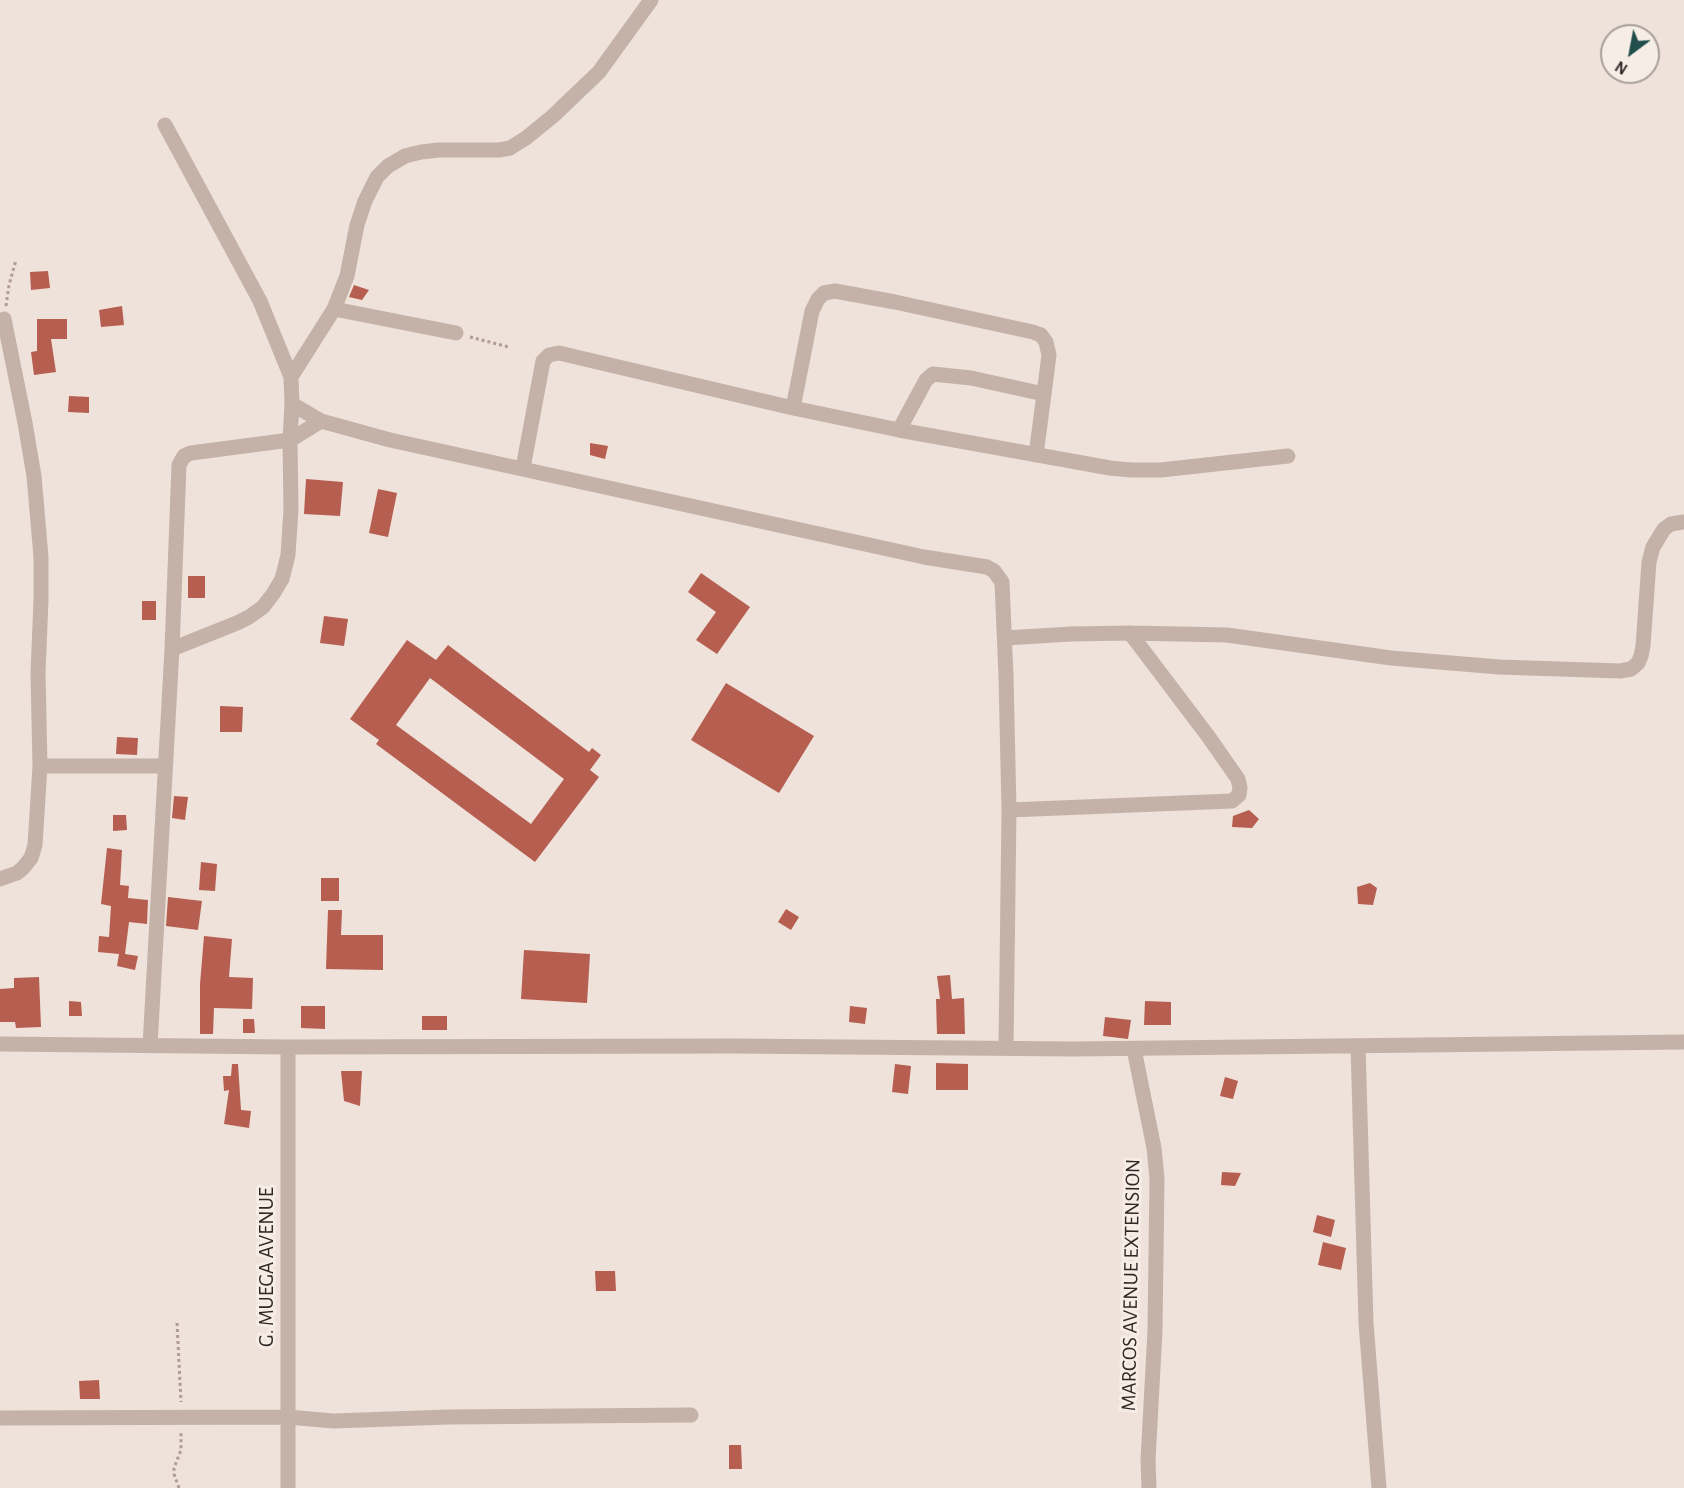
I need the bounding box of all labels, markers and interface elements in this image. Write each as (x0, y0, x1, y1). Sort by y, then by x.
north arrow (1600, 24, 1660, 84)
text: N (1613, 58, 1630, 77)
street label: MARCOS AVENUE EXTENSION (1116, 1159, 1146, 1411)
street label: G. MUEGA AVENUE (254, 1187, 280, 1347)

